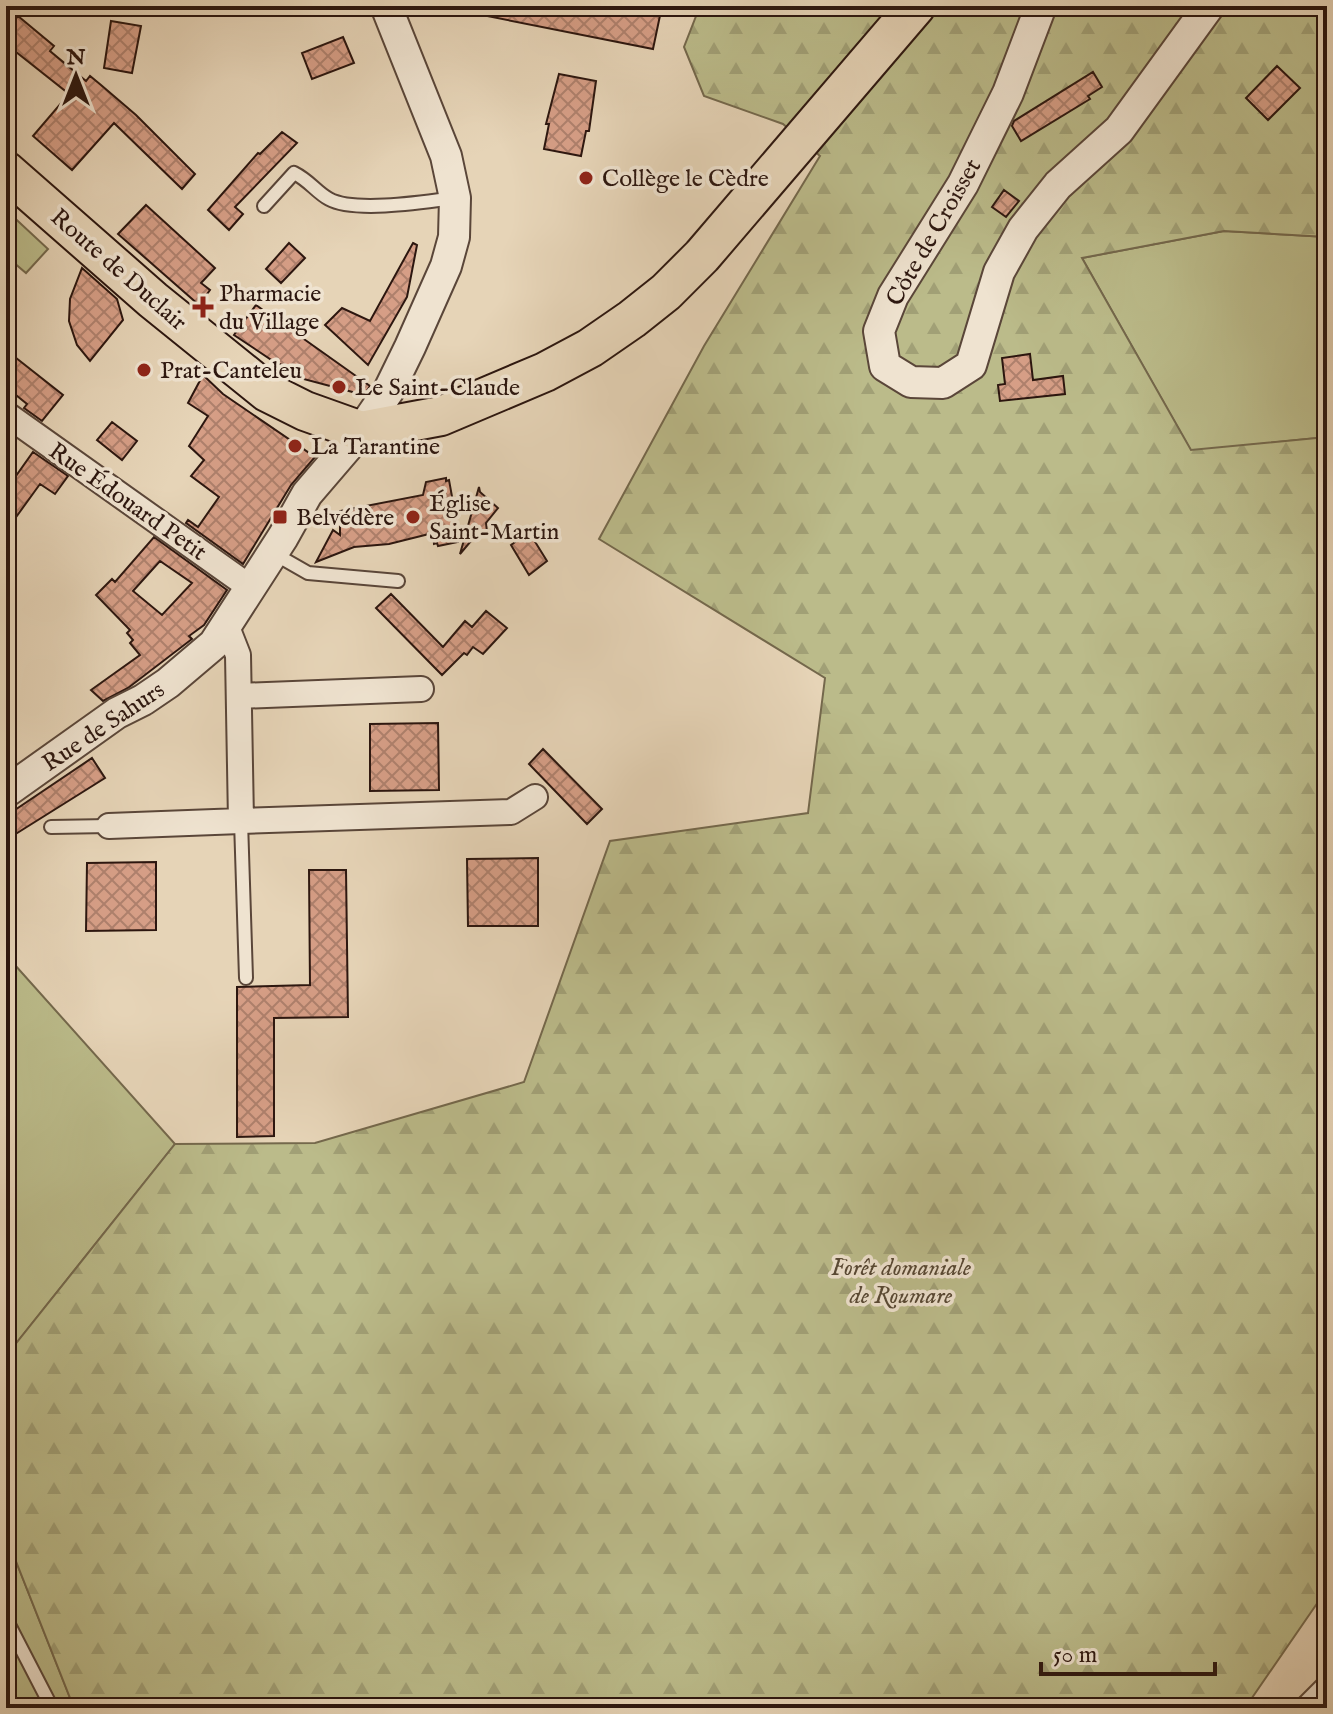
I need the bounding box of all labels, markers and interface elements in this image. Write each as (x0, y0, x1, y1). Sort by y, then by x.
north arrow (36, 36, 116, 116)
text: N (65, 44, 86, 72)
street label: Côte de Croisset (880, 154, 989, 312)
place label: Collège le Cèdre (602, 164, 769, 195)
marker: Collège le Cèdre (577, 169, 595, 187)
street label: Route de Duclair (43, 202, 193, 338)
place label: Pharmacie du Village (219, 279, 321, 338)
marker: Pharmacie du Village (194, 298, 212, 316)
place label: Prat-Canteleu (160, 356, 302, 387)
marker: Prat-Canteleu (135, 361, 153, 379)
place label: Le Saint-Claude (355, 373, 520, 404)
marker: Le Saint-Claude (330, 378, 348, 396)
place label: La Tarantine (311, 432, 440, 463)
street label: Rue Édouard Petit (42, 436, 212, 568)
marker: La Tarantine (286, 437, 304, 455)
place label: Église Saint-Martin (429, 489, 560, 548)
place label: Belvédère (296, 503, 394, 534)
marker: Belvédère (271, 508, 289, 526)
marker: Église Saint-Martin (404, 508, 422, 526)
street label: Rue de Sahurs (37, 675, 171, 779)
park label: Forêt domaniale de Roumare (831, 1253, 971, 1312)
scale bar (1041, 1626, 1215, 1676)
text: 50 m (1053, 1640, 1097, 1671)

